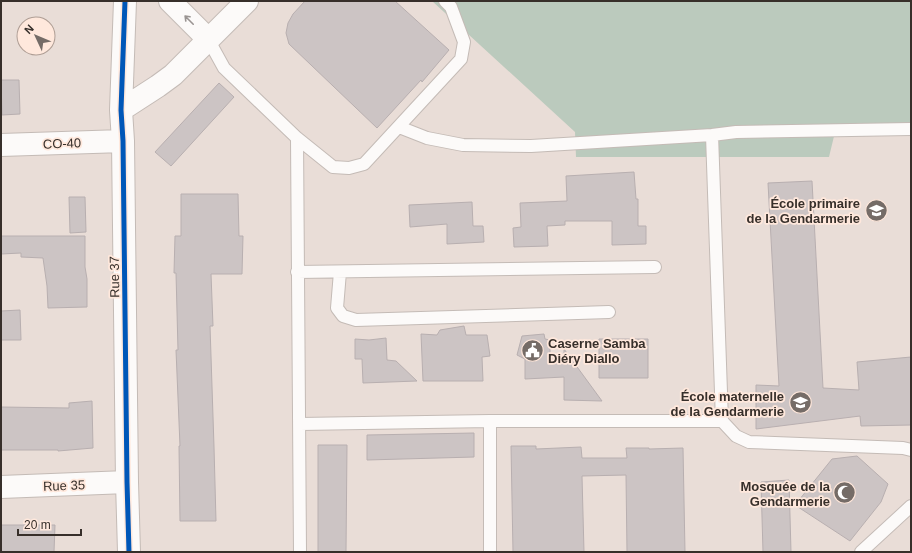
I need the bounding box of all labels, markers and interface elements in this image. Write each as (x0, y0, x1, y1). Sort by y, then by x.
one-way arrow (184, 15, 194, 25)
north arrow (16, 16, 56, 56)
text: N (22, 22, 36, 36)
street label: CO-40 (43, 135, 81, 152)
place label: École primaire de la Gendarmerie (747, 196, 860, 226)
school or university icon: École primaire de la Gendarmerie (863, 197, 889, 223)
street label: Rue 37 (107, 256, 122, 298)
place label: Caserne Samba Diéry Diallo (548, 336, 646, 366)
public building icon: Caserne Samba Diéry Diallo (519, 337, 545, 363)
place label: École maternelle de la Gendarmerie (671, 389, 784, 419)
school or university icon: École maternelle de la Gendarmerie (787, 390, 813, 416)
street label: Rue 35 (43, 477, 85, 494)
place label: Mosquée de la Gendarmerie (740, 479, 831, 509)
mosque icon: Mosquée de la Gendarmerie (832, 480, 858, 506)
scale bar (18, 511, 81, 537)
text: 20 m (24, 518, 51, 532)

